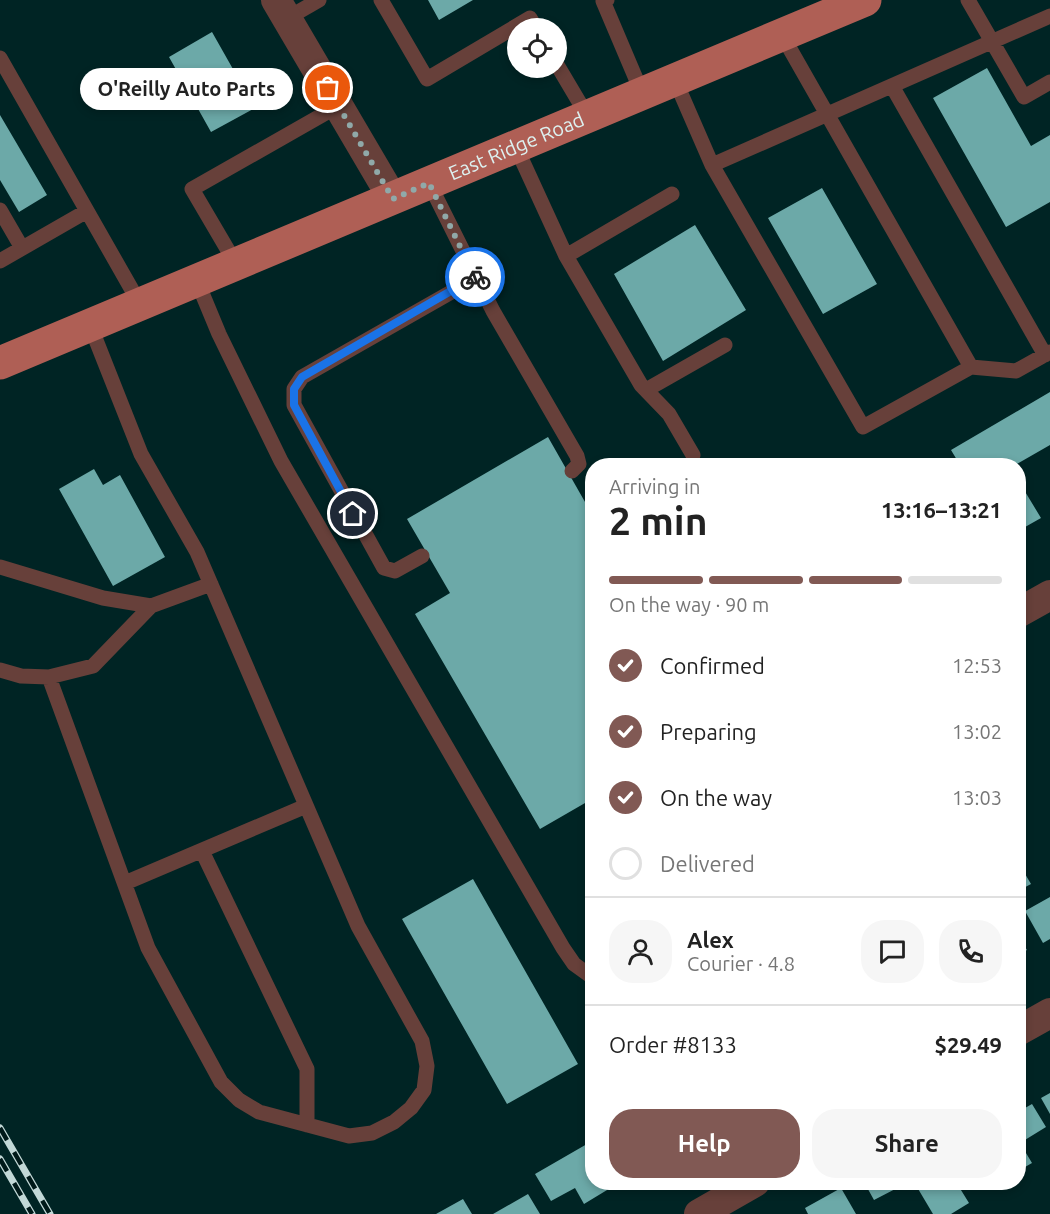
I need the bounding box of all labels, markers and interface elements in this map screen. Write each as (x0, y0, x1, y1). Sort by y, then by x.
map controls (507, 18, 567, 78)
button: locate (507, 18, 567, 78)
pin (302, 62, 353, 113)
callout: O'Reilly Auto Parts (79, 67, 292, 109)
icon: bag (311, 71, 344, 104)
text: O'Reilly Auto Parts (97, 77, 276, 100)
street label: East Ridge Road (445, 107, 587, 184)
courier (445, 247, 505, 307)
icon: bike (459, 261, 492, 294)
text: Arriving in (609, 475, 700, 498)
pin (327, 488, 378, 539)
icon: home (336, 497, 369, 530)
text: 13:16–13:21 (881, 497, 1002, 522)
text: 2 min (609, 499, 708, 542)
text: On the way · 90 m (609, 593, 769, 616)
icon: check (609, 649, 642, 682)
text: Confirmed (660, 653, 765, 678)
text: 12:53 (952, 654, 1002, 677)
icon: check (609, 715, 642, 748)
text: Preparing (660, 719, 757, 744)
text: 13:02 (952, 720, 1002, 743)
icon: check (609, 781, 642, 814)
text: On the way (660, 785, 772, 810)
text: 13:03 (952, 786, 1002, 809)
text: Delivered (660, 851, 755, 876)
button: person (609, 920, 672, 983)
button: chat (861, 920, 924, 983)
button: phone (939, 920, 1002, 983)
text: Alex (687, 927, 734, 952)
text: Courier · 4.8 (687, 952, 795, 975)
text: Order #8133 (609, 1032, 737, 1057)
text: $29.49 (935, 1032, 1002, 1057)
button: Help (609, 1109, 800, 1178)
button: Share (812, 1109, 1002, 1178)

